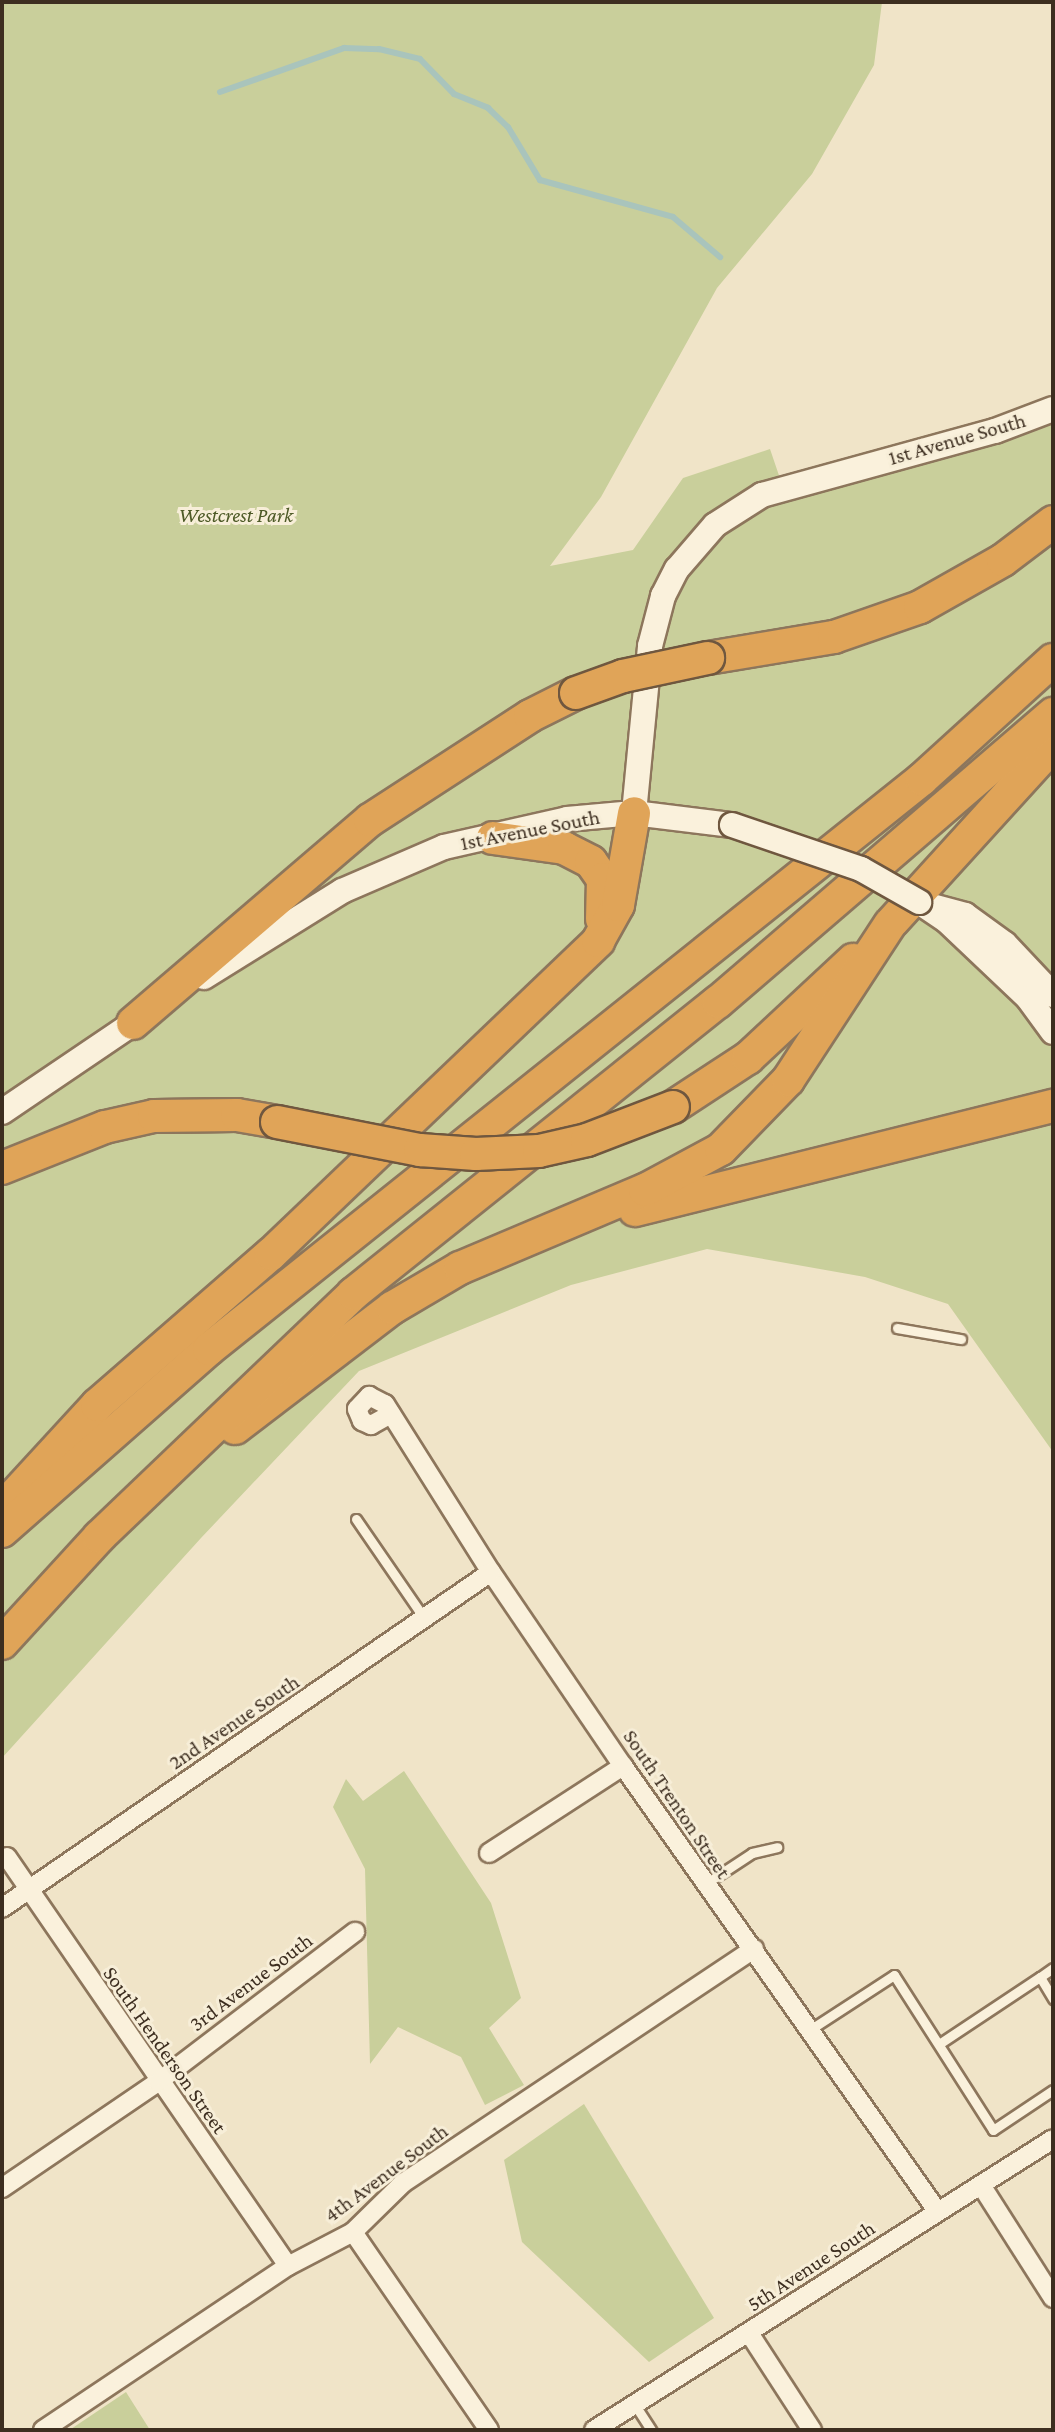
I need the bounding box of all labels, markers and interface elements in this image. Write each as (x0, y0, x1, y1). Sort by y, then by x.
street label: 1st Avenue South (886, 407, 1028, 471)
park label: Westcrest Park (179, 502, 293, 528)
street label: 1st Avenue South (458, 804, 602, 856)
street label: 2nd Avenue South (164, 1669, 304, 1775)
street label: South Trenton Street (618, 1725, 736, 1883)
street label: 3rd Avenue South (185, 1928, 317, 2036)
street label: South Henderson Street (98, 1961, 232, 2139)
street label: 4th Avenue South (319, 2118, 453, 2228)
street label: 5th Avenue South (742, 2215, 880, 2317)

